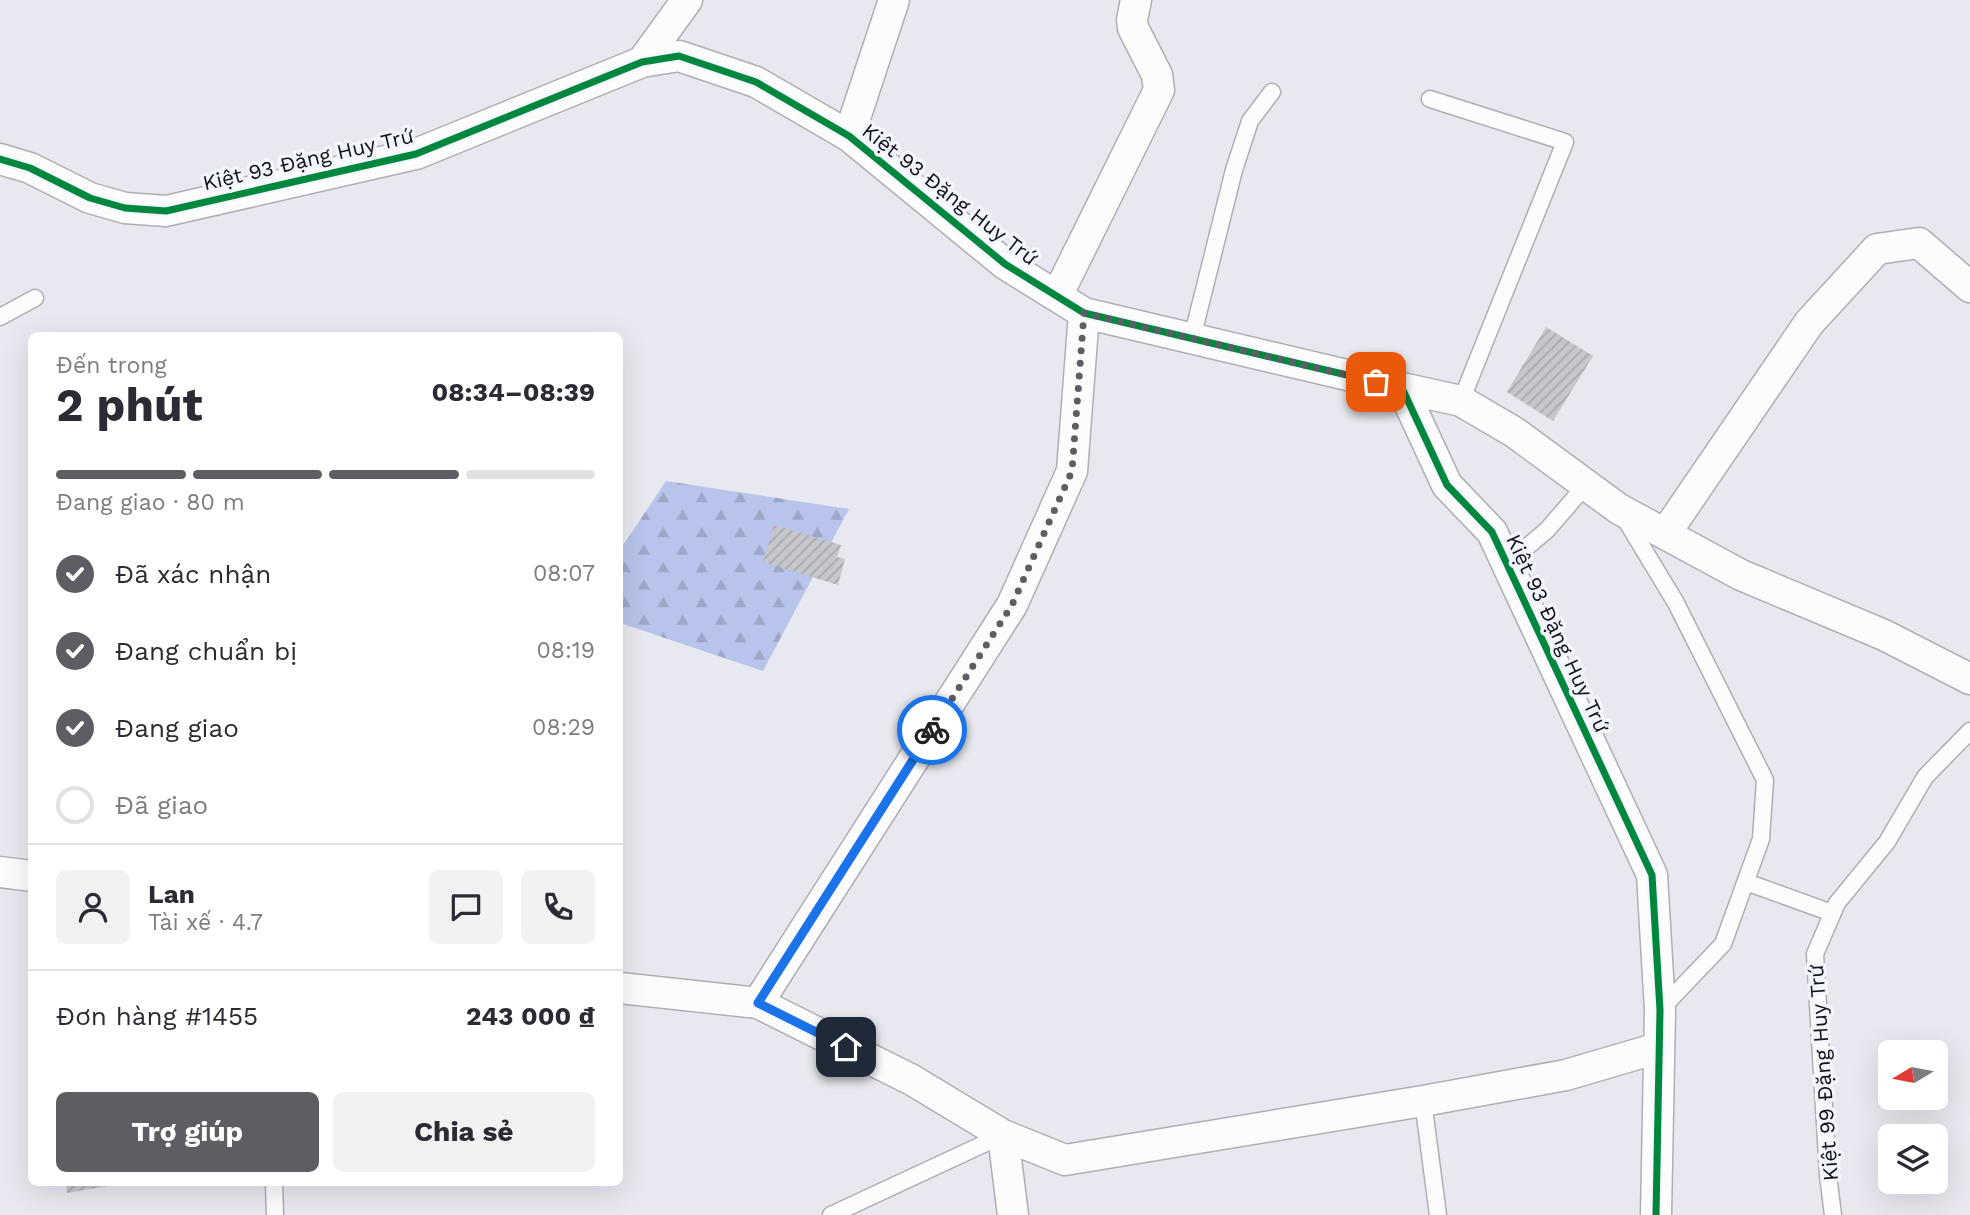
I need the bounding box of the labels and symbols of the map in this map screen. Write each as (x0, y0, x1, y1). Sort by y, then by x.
street label: Kiệt 93 Đặng Huy Trứ (857, 118, 1043, 271)
street label: Kiệt 93 Đặng Huy Trứ (200, 122, 417, 195)
pin (1346, 352, 1406, 412)
street label: Kiệt 93 Đặng Huy Trứ (1501, 530, 1615, 737)
courier (897, 695, 967, 765)
street label: Kiệt 99 Đặng Huy Trứ (1803, 963, 1843, 1182)
pin (816, 1017, 876, 1077)
north arrow (1878, 1040, 1948, 1110)

